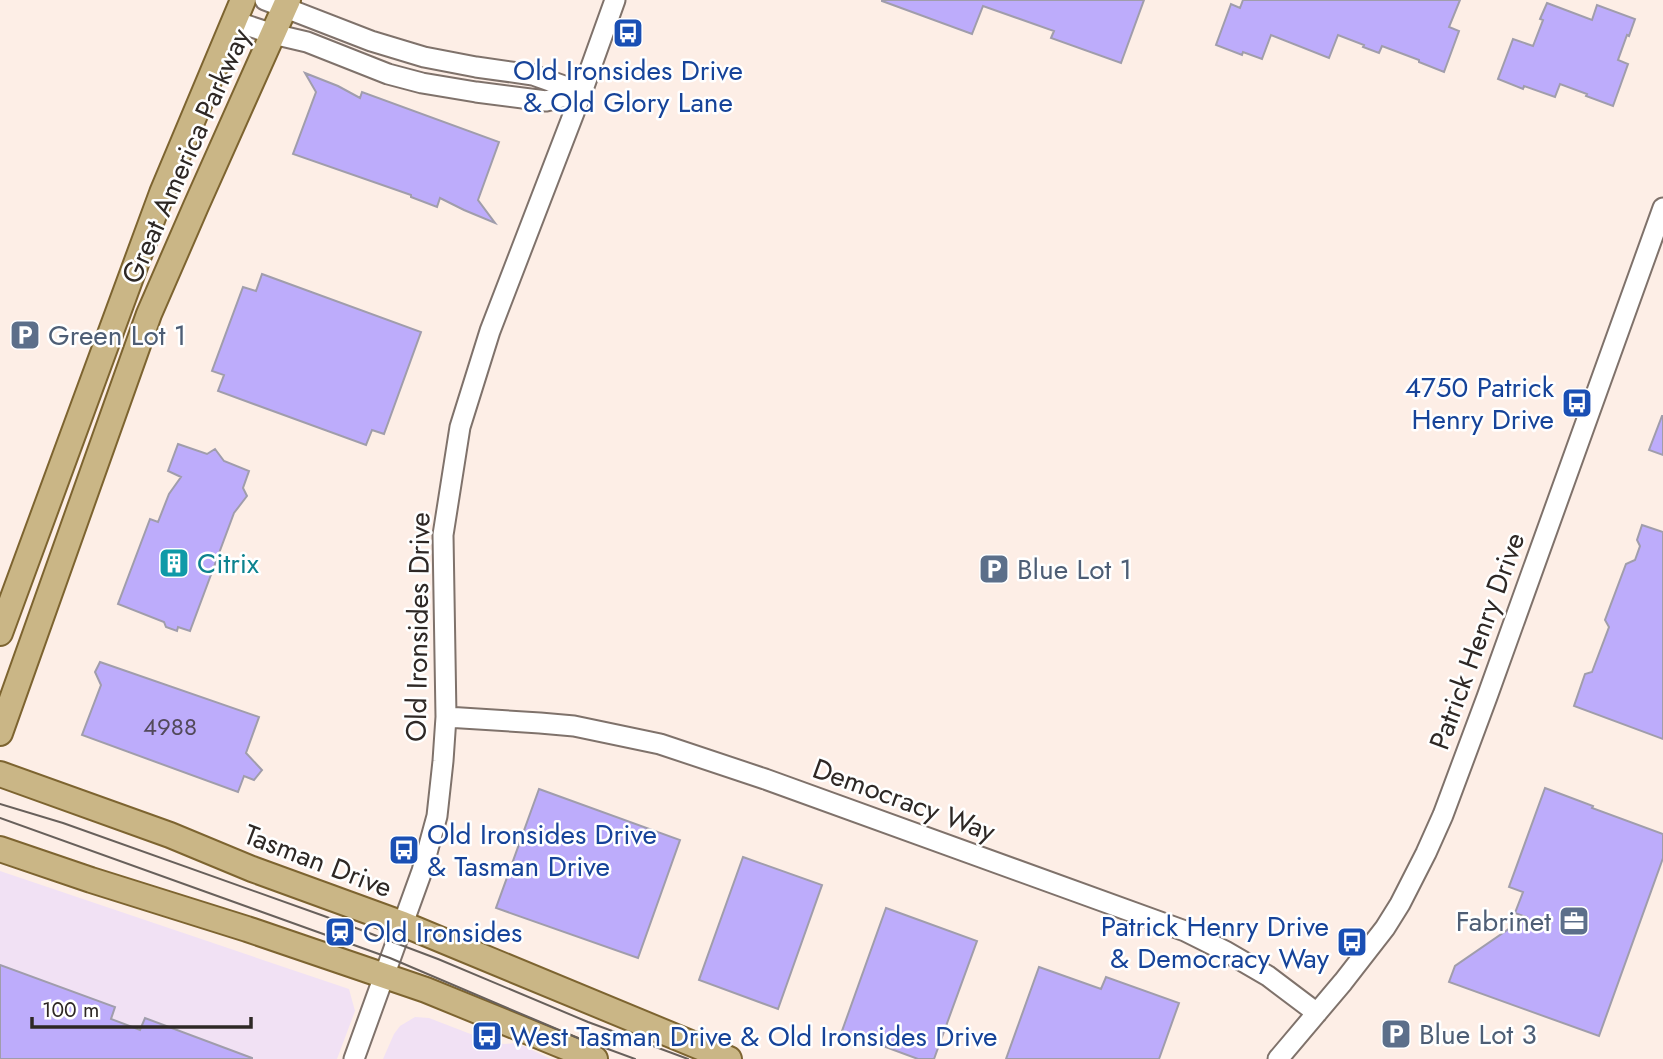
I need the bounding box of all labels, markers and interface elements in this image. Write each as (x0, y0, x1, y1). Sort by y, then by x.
bus stop icon: Old Ironsides Drive & Old Glory Lane (611, 16, 645, 50)
street label: Great America Parkway (111, 21, 261, 290)
place label: Old Ironsides Drive & Old Glory Lane (513, 50, 743, 123)
place label: Green Lot 1 (48, 315, 186, 356)
parking icon: Green Lot 1 (8, 318, 42, 352)
place label: 4750 Patrick Henry Drive (1405, 367, 1555, 440)
bus stop icon: 4750 Patrick Henry Drive (1560, 386, 1594, 420)
street label: Old Ironsides Drive (395, 512, 441, 742)
street label: Patrick Henry Drive (1419, 527, 1535, 755)
place label: Citrix (197, 543, 259, 584)
building icon: Citrix (157, 546, 191, 580)
place label: Blue Lot 1 (1017, 549, 1132, 590)
parking icon: Blue Lot 1 (977, 552, 1011, 586)
house number: 4988 (143, 709, 197, 744)
street label: Democracy Way (807, 748, 1002, 852)
street label: Tasman Drive (238, 814, 398, 908)
place label: Old Ironsides Drive & Tasman Drive (427, 814, 657, 887)
bus stop icon: Old Ironsides Drive & Tasman Drive (387, 833, 421, 867)
place label: Fabrinet (1456, 901, 1551, 942)
office icon: Fabrinet (1557, 904, 1591, 938)
place label: Patrick Henry Drive & Democracy Way (1101, 906, 1330, 979)
place label: Old Ironsides (363, 912, 522, 953)
station icon: Old Ironsides (323, 915, 357, 949)
bus stop icon: Patrick Henry Drive & Democracy Way (1335, 925, 1369, 959)
scale bar (32, 986, 250, 1030)
text: 100 m (42, 995, 99, 1025)
place label: Blue Lot 3 (1419, 1014, 1537, 1055)
place label: West Tasman Drive & Old Ironsides Drive (510, 1016, 997, 1057)
parking icon: Blue Lot 3 (1379, 1017, 1413, 1051)
bus stop icon: West Tasman Drive & Old Ironsides Drive (470, 1019, 504, 1053)

